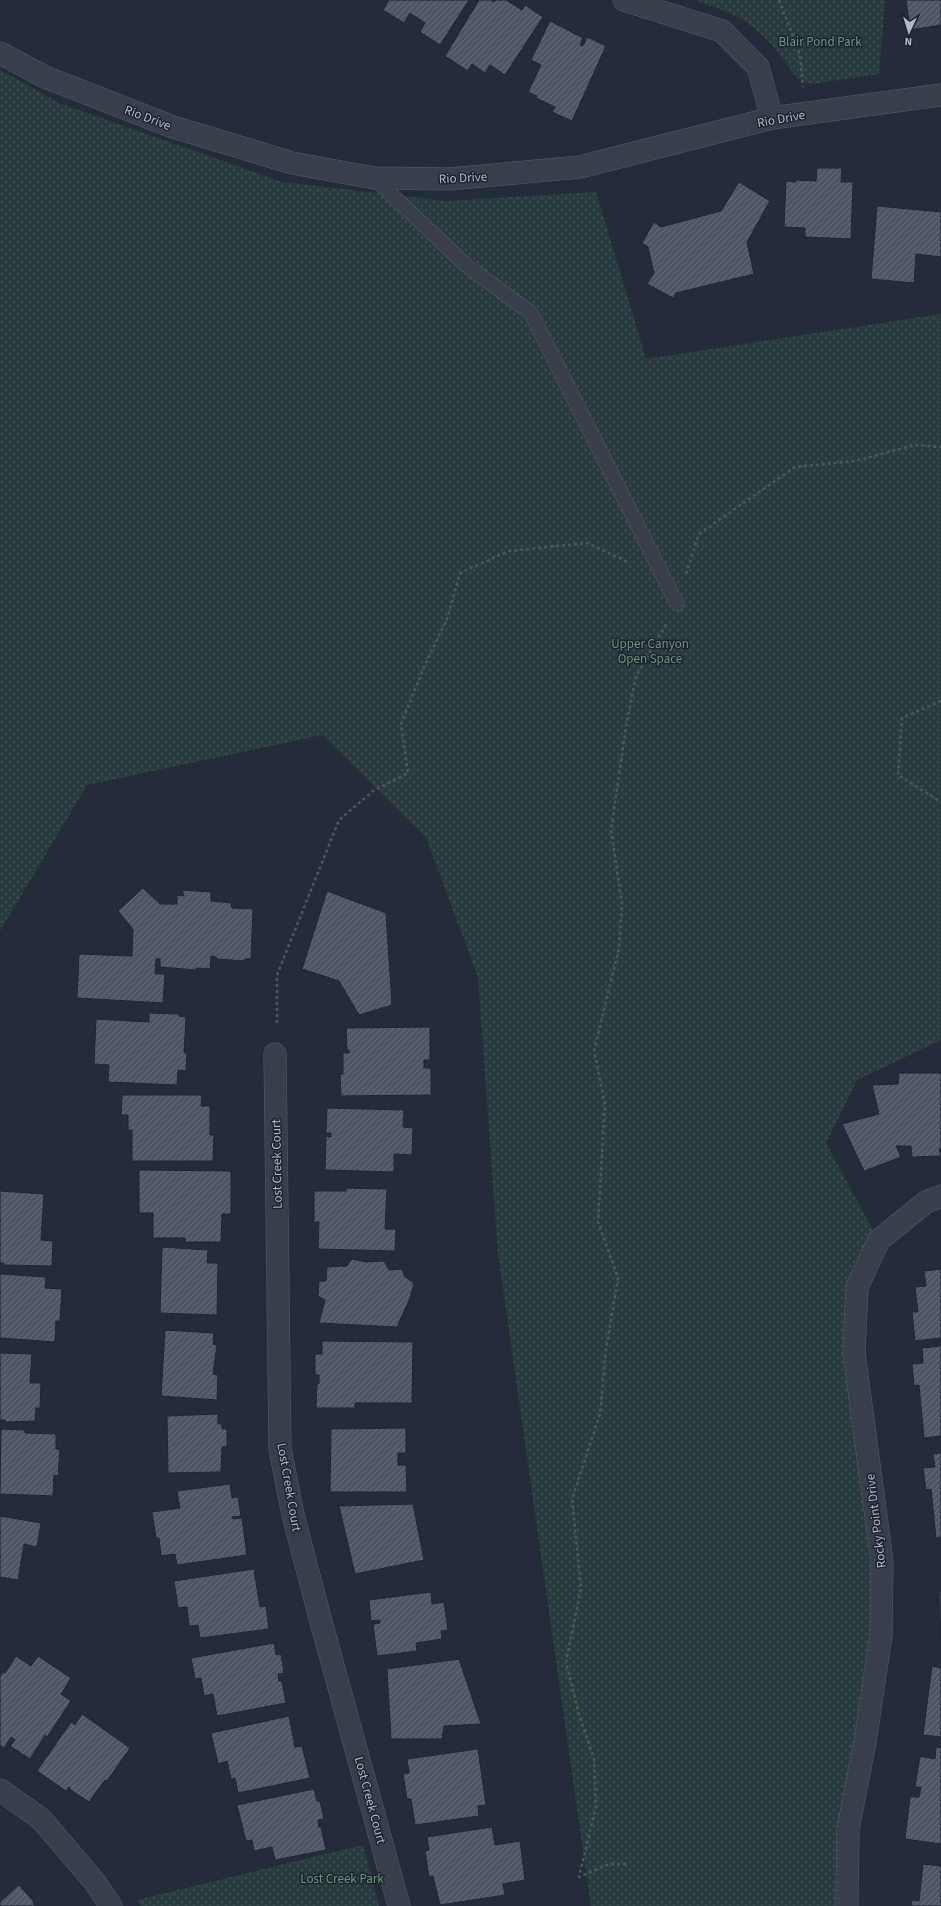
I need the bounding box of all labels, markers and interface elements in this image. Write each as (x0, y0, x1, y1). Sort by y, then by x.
north arrow (889, 12, 929, 52)
park label: Blair Pond Park (778, 33, 862, 51)
text: N (904, 34, 913, 49)
street label: Rio Drive (122, 101, 173, 135)
street label: Rio Drive (756, 106, 807, 132)
street label: Rio Drive (438, 168, 488, 188)
park label: Upper Canyon Open Space (611, 635, 689, 668)
street label: Lost Creek Court (267, 1118, 287, 1209)
street label: Lost Creek Court (272, 1442, 306, 1533)
street label: Rocky Point Drive (861, 1473, 891, 1569)
street label: Lost Creek Court (350, 1755, 390, 1846)
park label: Lost Creek Park (300, 1870, 384, 1888)

